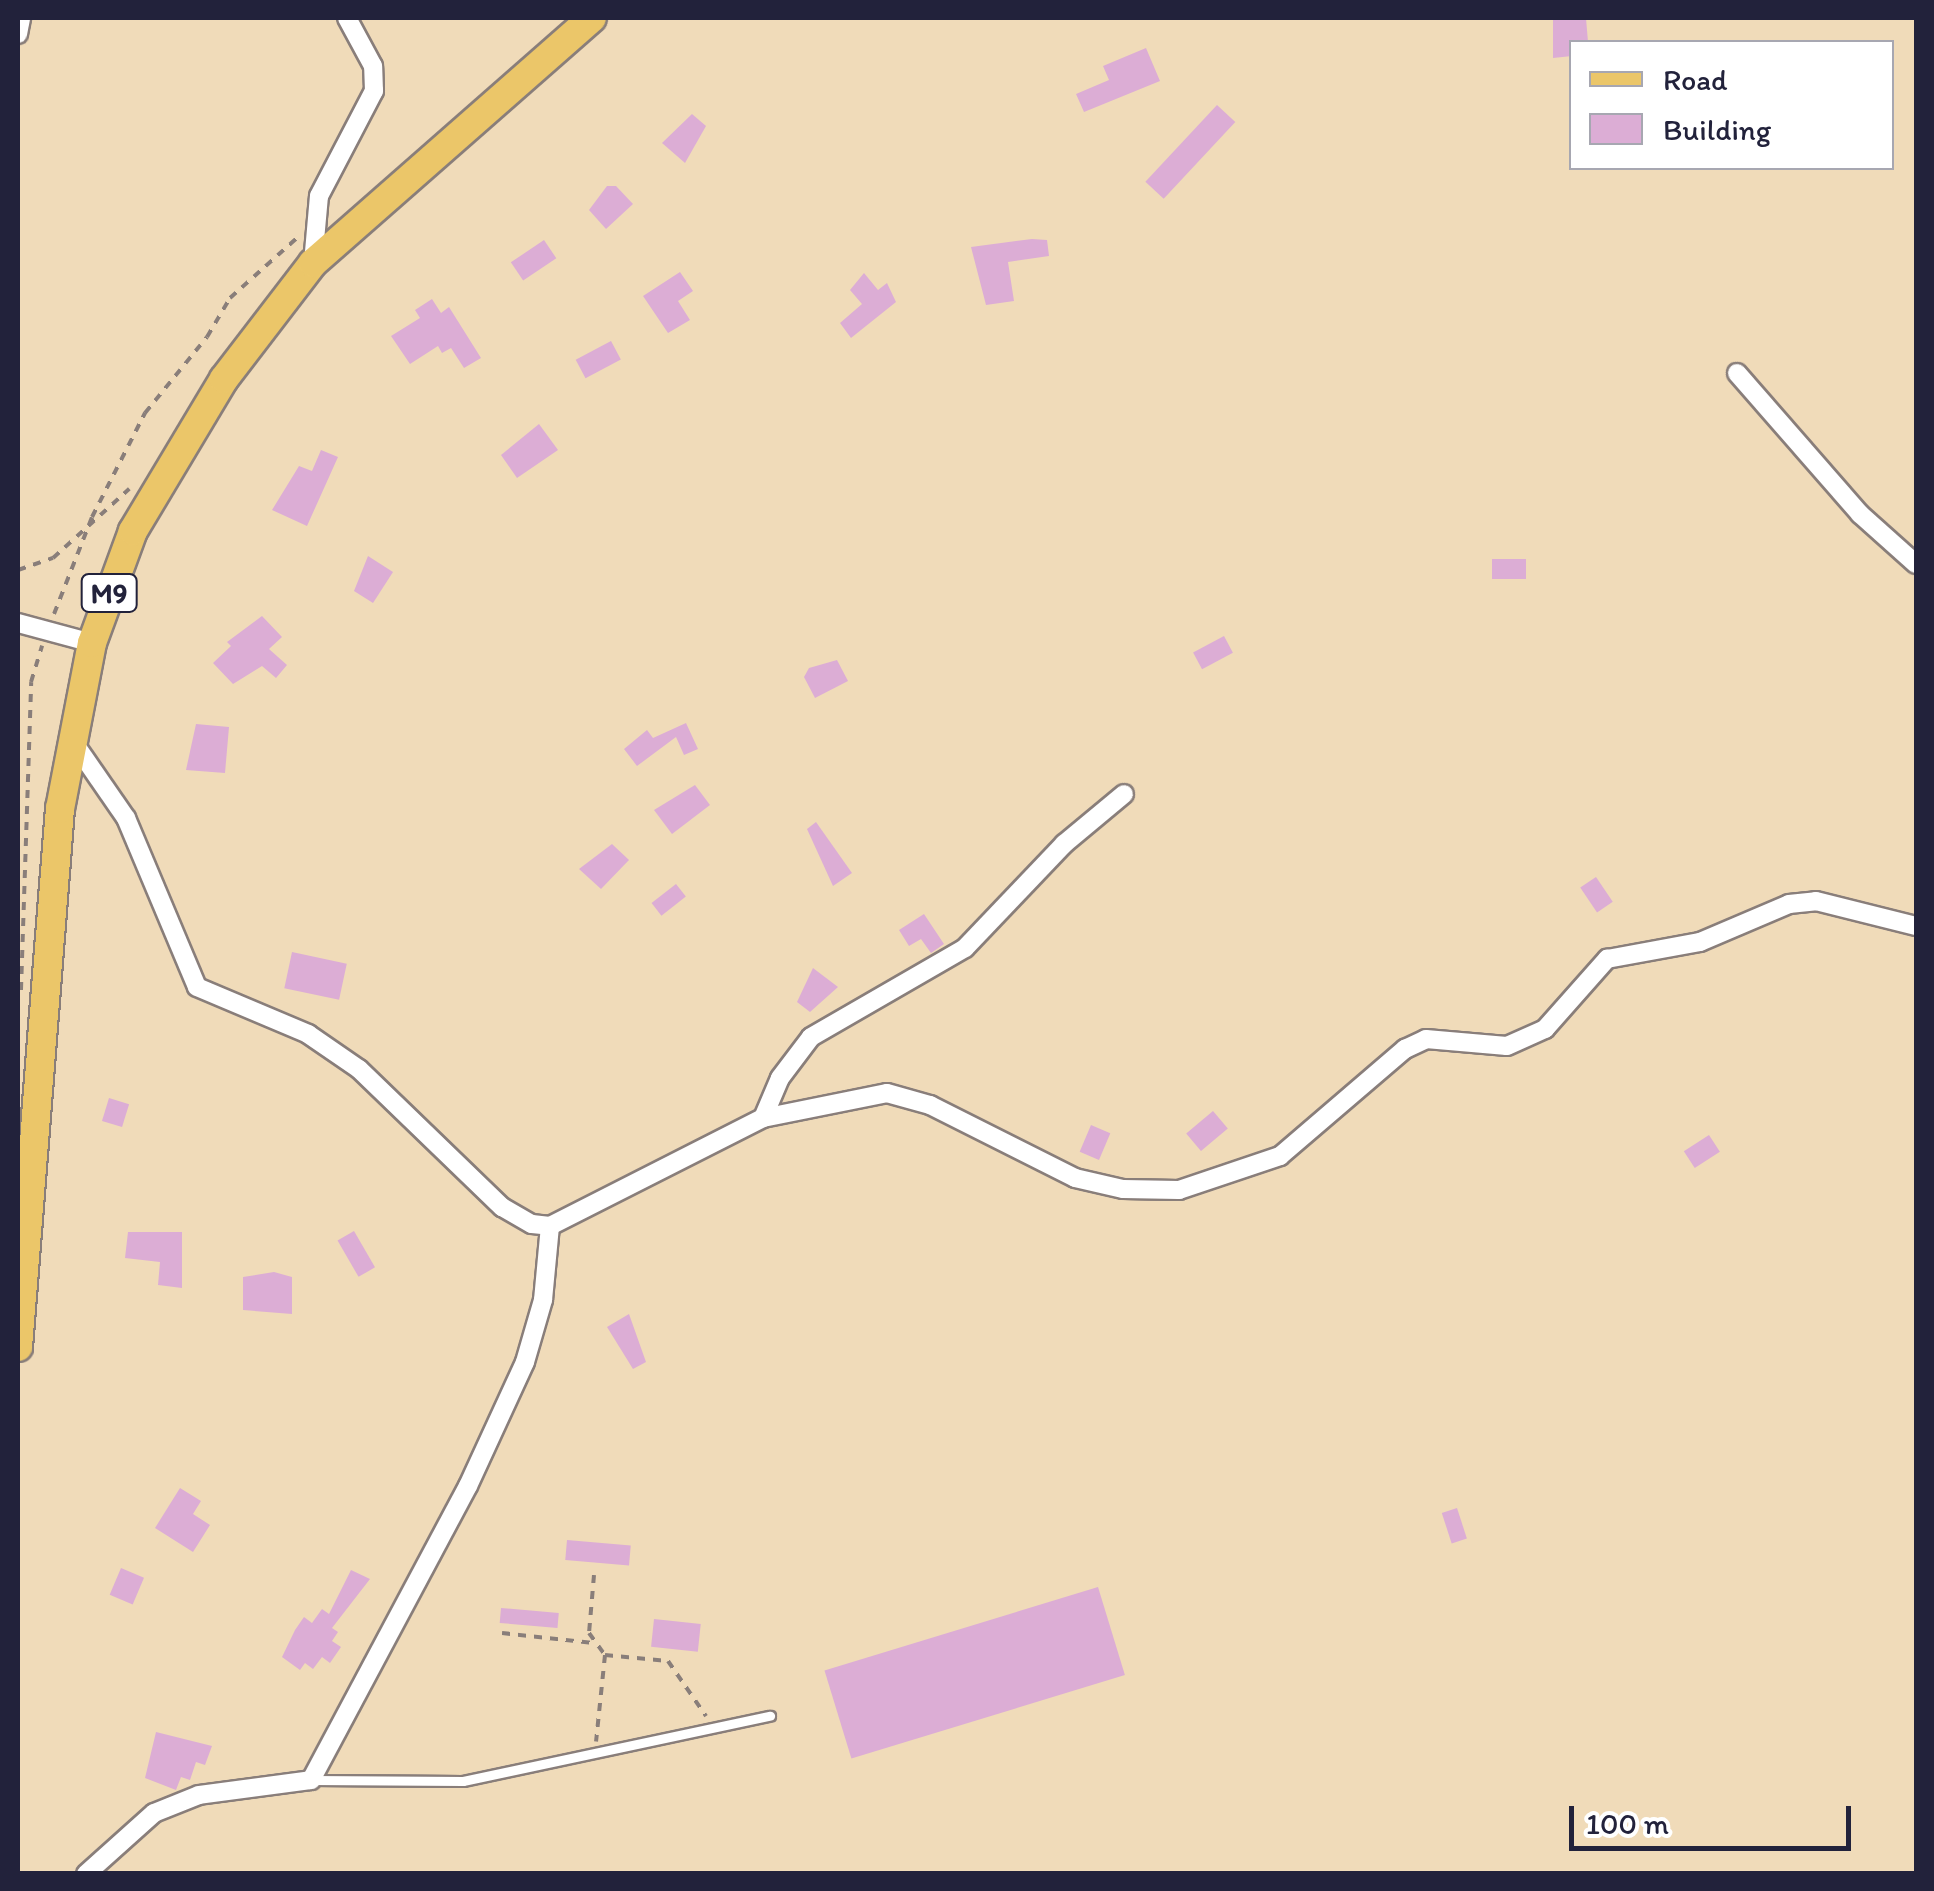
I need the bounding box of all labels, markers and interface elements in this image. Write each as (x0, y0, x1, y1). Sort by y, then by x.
legend (1569, 40, 1894, 170)
text: Road (1663, 61, 1728, 98)
text: Building (1663, 111, 1771, 148)
road number: M9 (79, 570, 139, 616)
scale bar (1574, 1786, 1856, 1848)
text: 100 m (1586, 1805, 1669, 1842)

